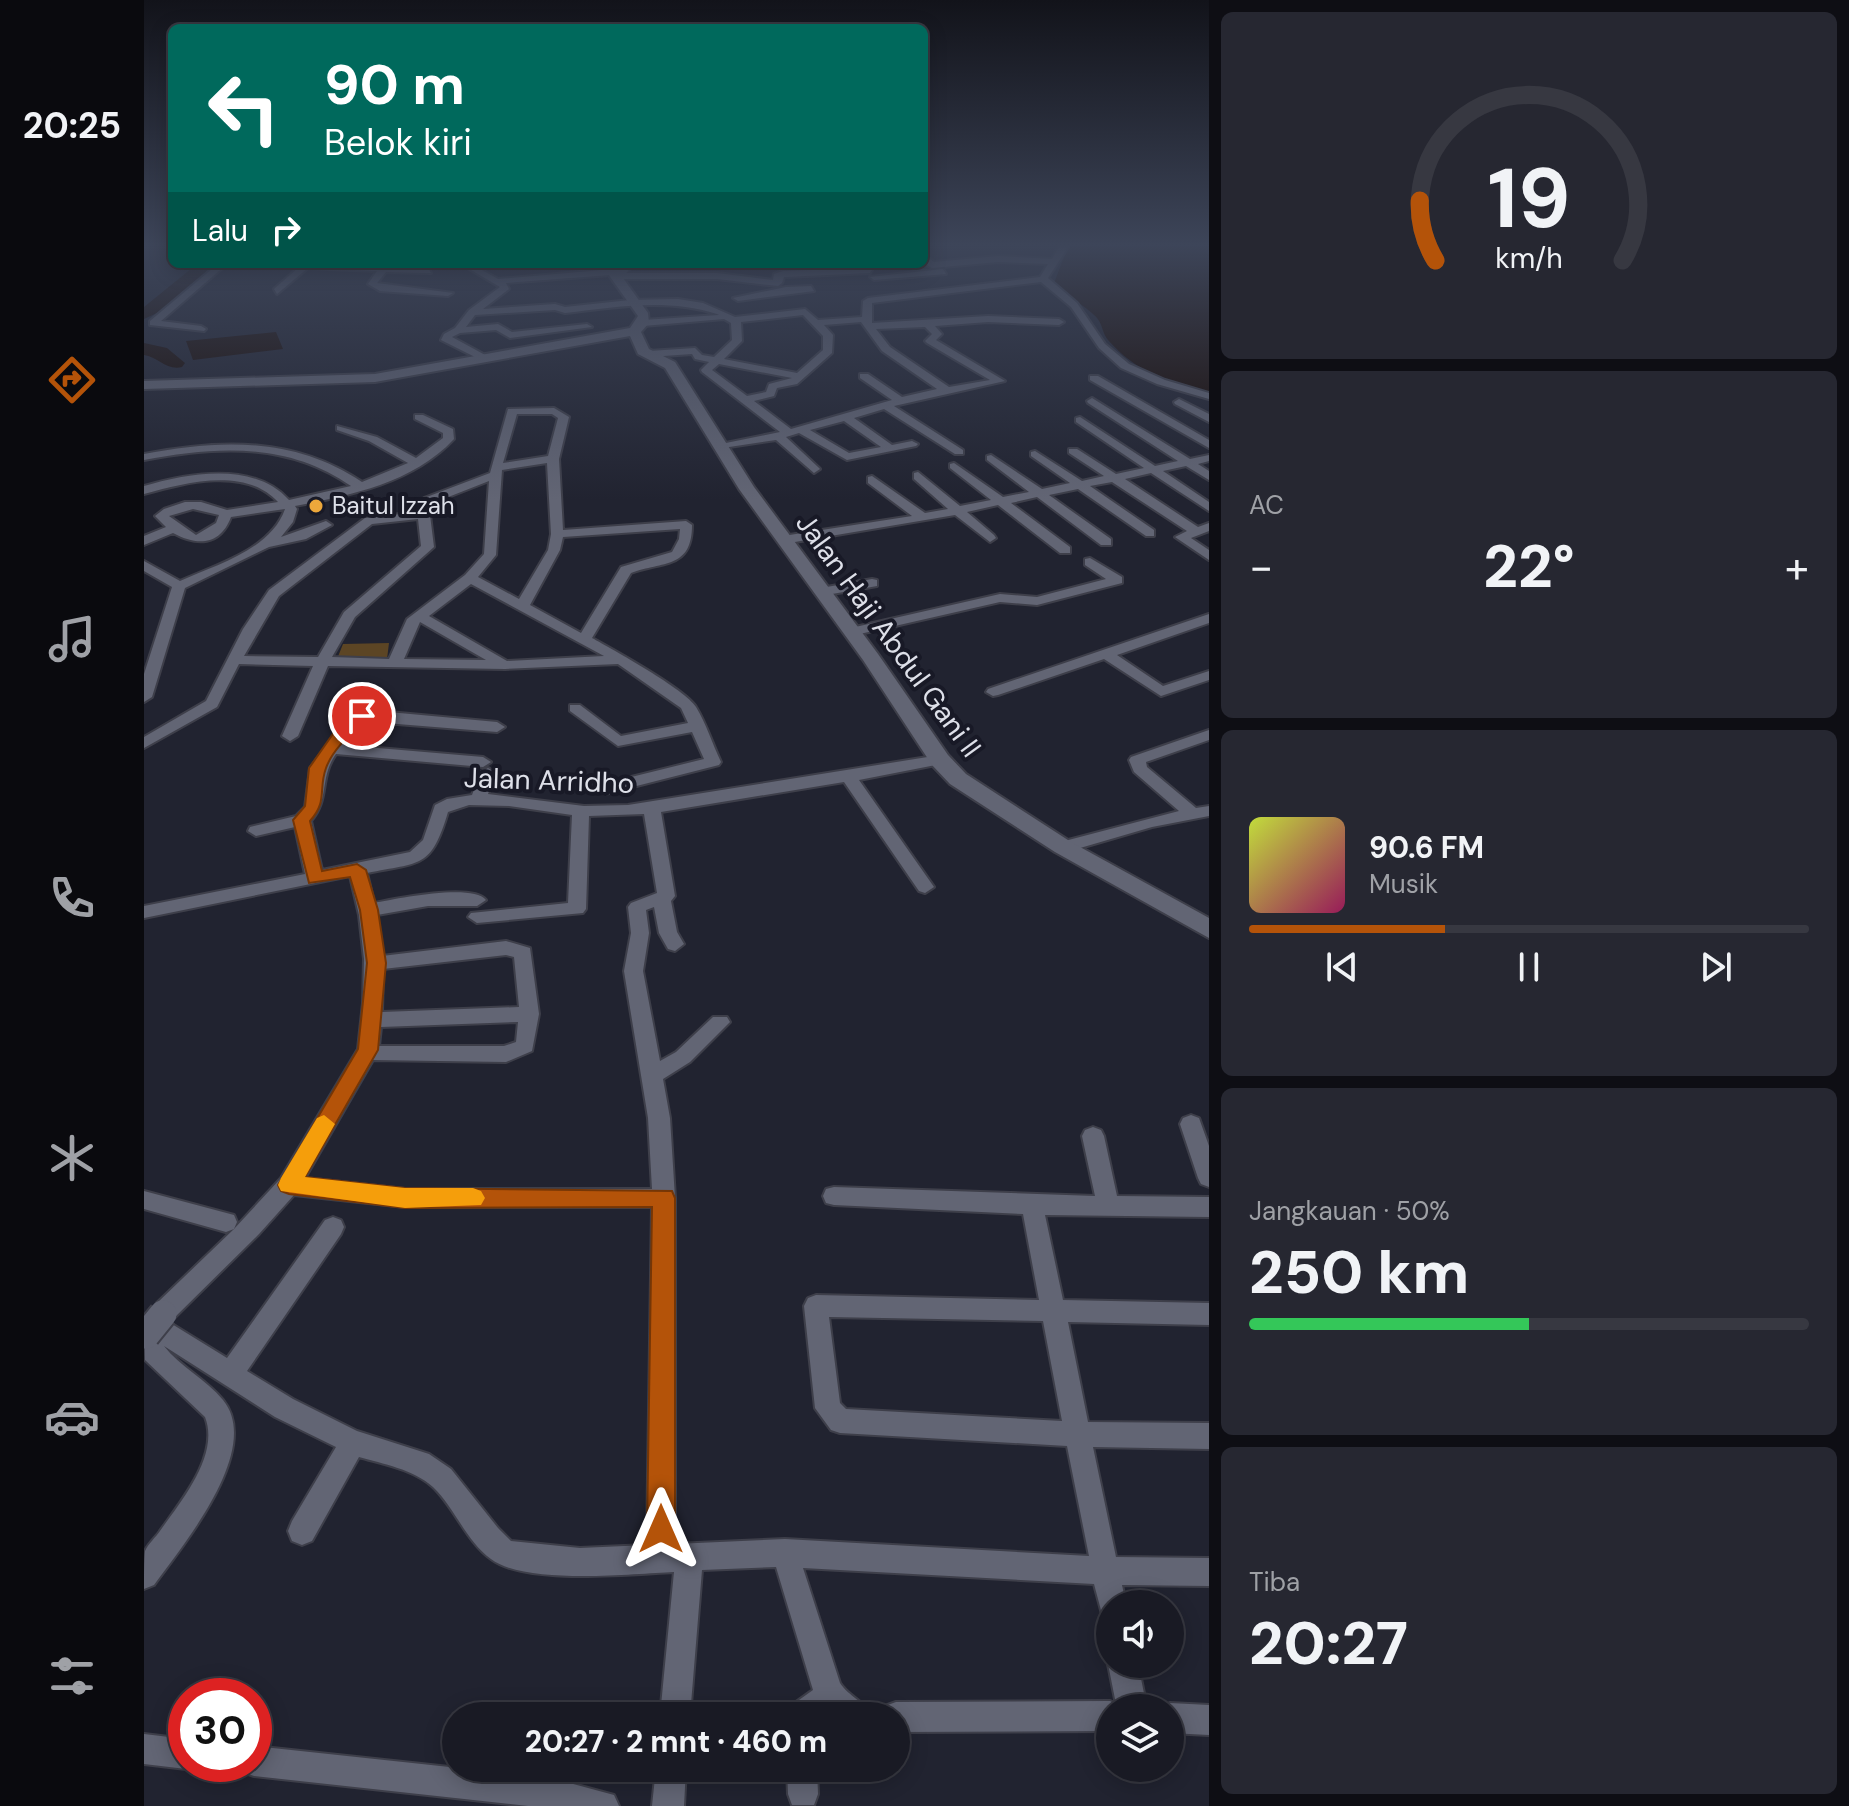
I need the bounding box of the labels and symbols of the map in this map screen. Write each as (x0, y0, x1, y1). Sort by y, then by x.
place label: Baitul Izzah (332, 490, 455, 521)
marker: Baitul Izzah (307, 497, 325, 515)
street label: Jalan Haji Abdul Gani II (788, 506, 990, 765)
pin (328, 682, 396, 750)
street label: Jalan Arridho (463, 759, 635, 802)
position arrow (619, 1487, 703, 1571)
speed limit sign: 30 (168, 1678, 272, 1782)

